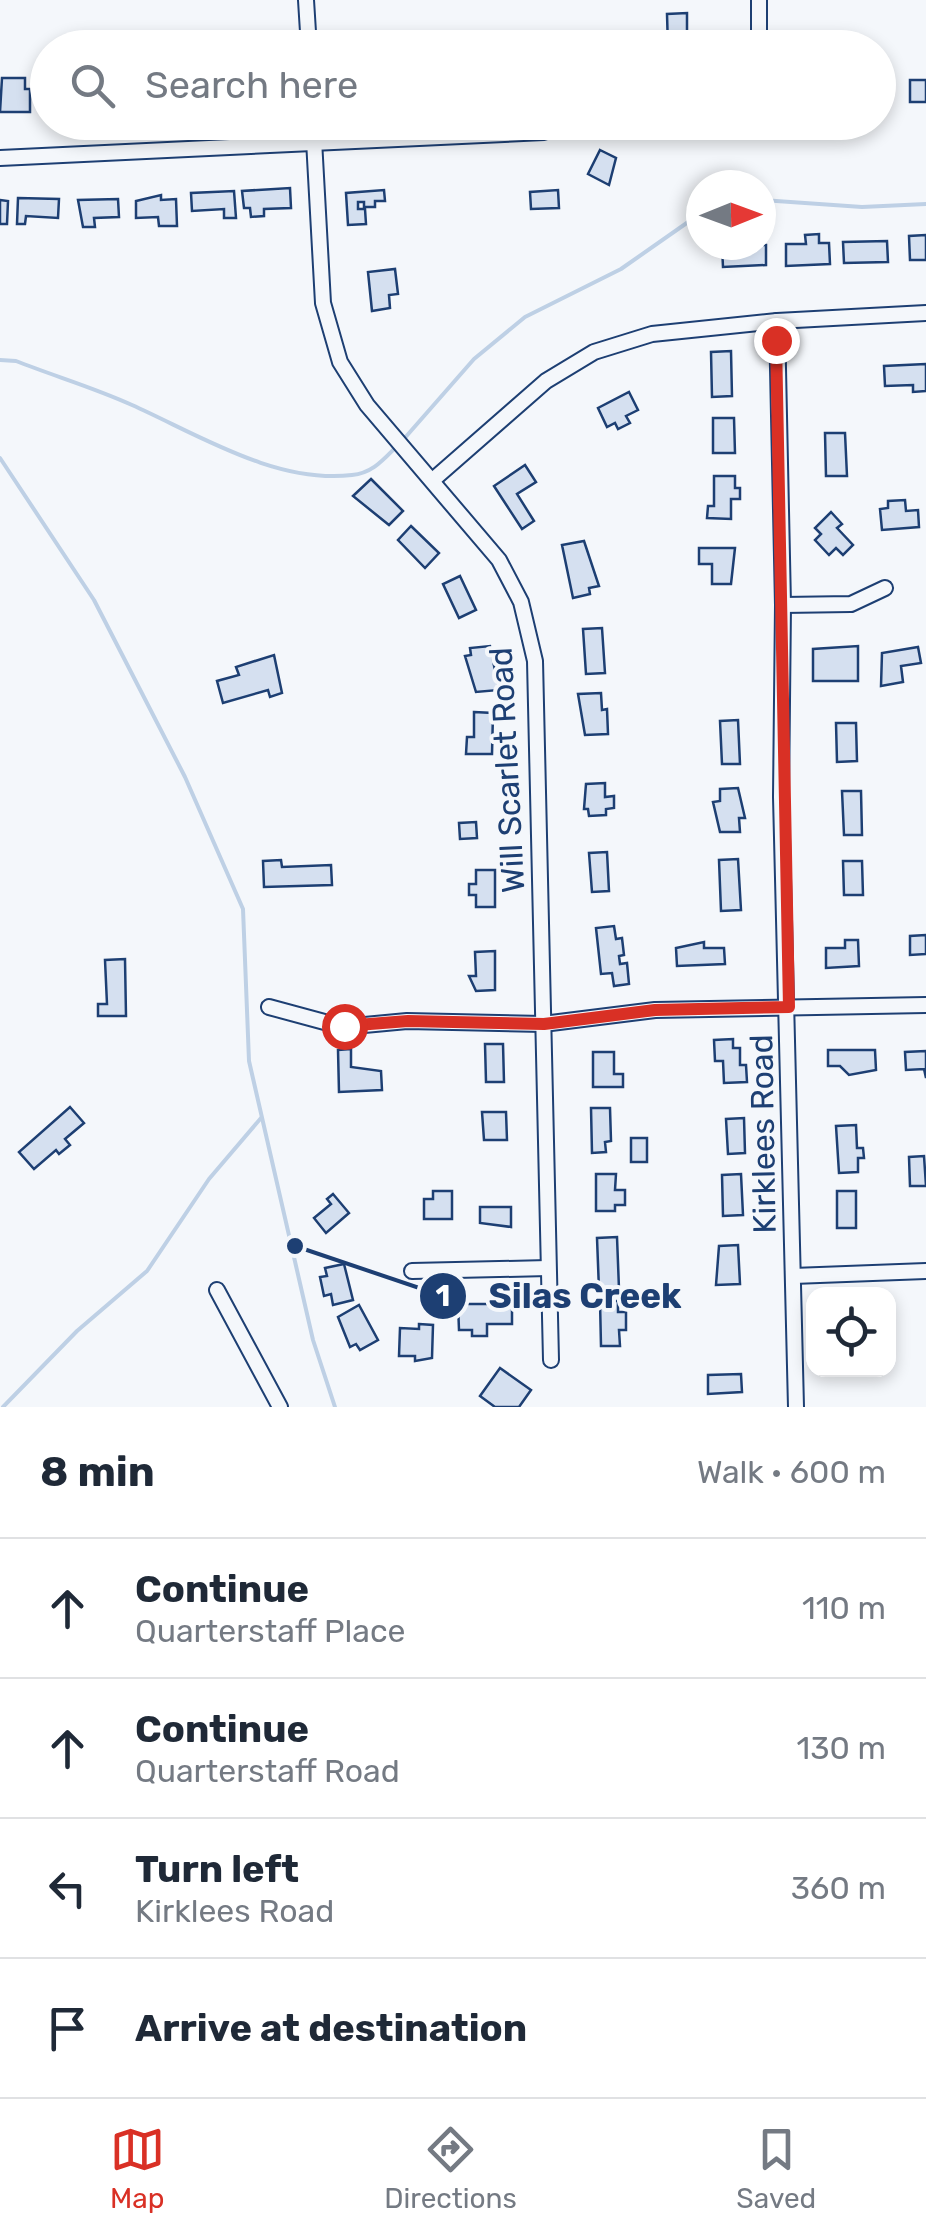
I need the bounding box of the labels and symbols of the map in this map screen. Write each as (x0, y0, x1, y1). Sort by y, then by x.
north arrow (686, 170, 776, 260)
route end (754, 318, 800, 364)
street label: Will Scarlet Road (482, 646, 532, 894)
route start (322, 1004, 368, 1050)
street label: Kirklees Road (742, 1034, 784, 1234)
callout: Silas Creek (418, 1263, 701, 1328)
text: Silas Creek (488, 1275, 682, 1317)
text: 1 (436, 1278, 450, 1314)

